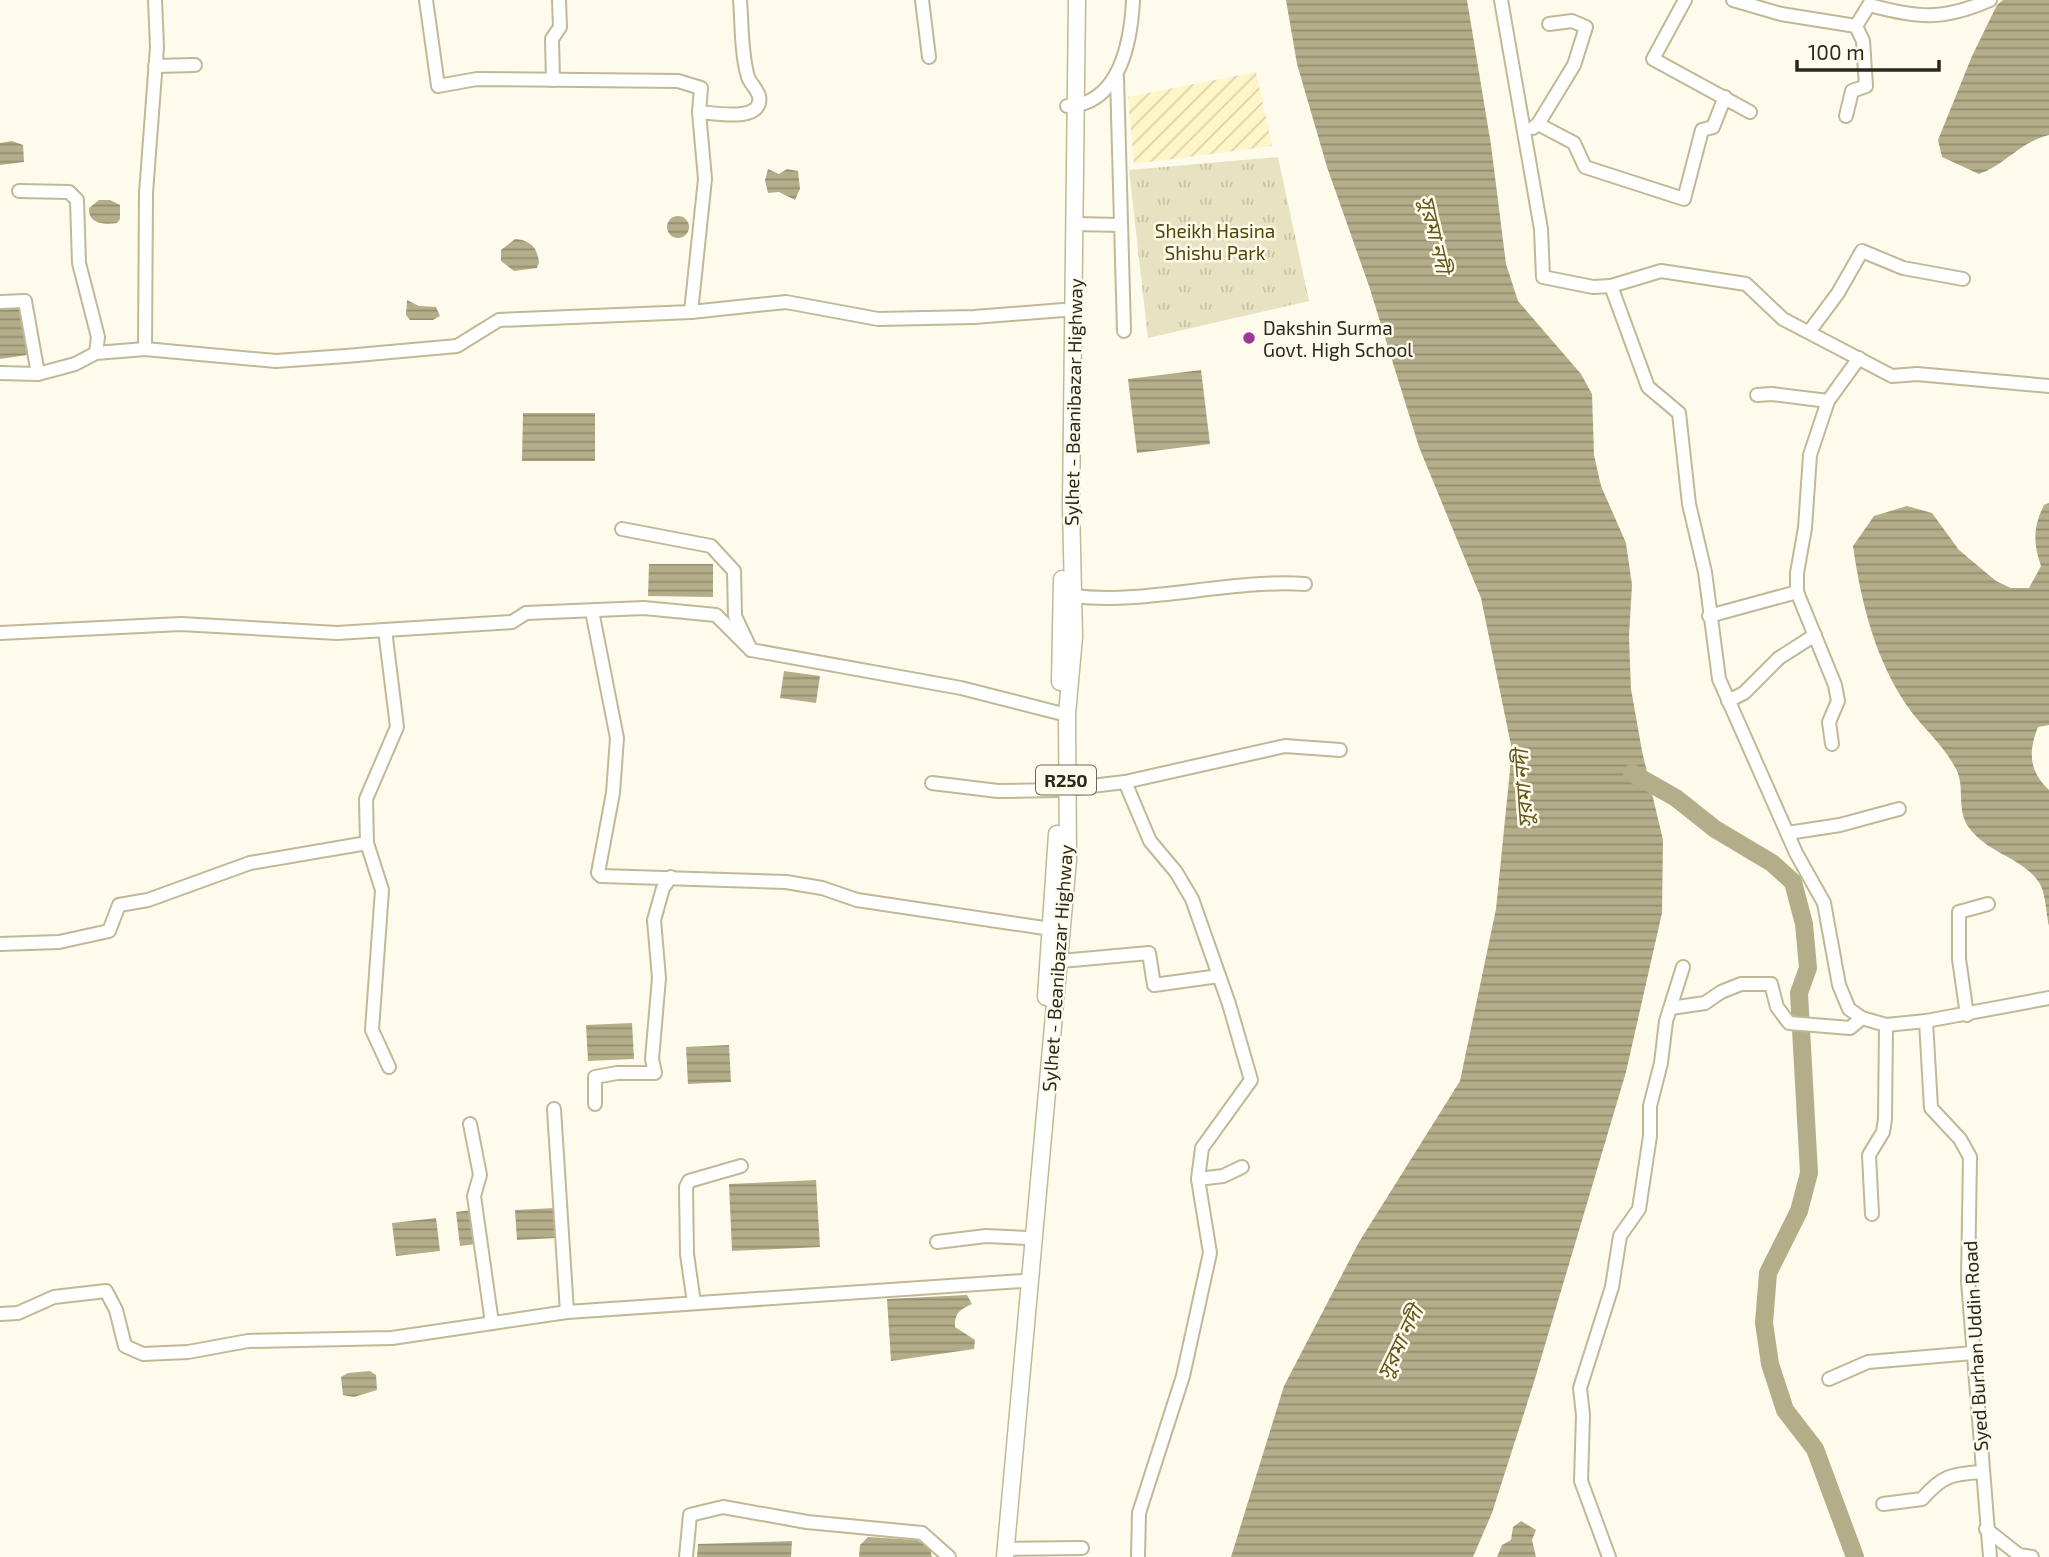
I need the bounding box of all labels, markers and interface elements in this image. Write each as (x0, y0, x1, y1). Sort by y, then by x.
scale bar (1797, 28, 1939, 72)
text: 100 m (1808, 39, 1865, 64)
water label: সুরমা নদী (1414, 193, 1458, 280)
park label: Sheikh Hasina Shishu Park (1155, 219, 1275, 264)
street label: Sylhet - Beanibazar Highway (1059, 278, 1087, 526)
place label: Dakshin Surma Govt. High School (1263, 316, 1413, 361)
marker: Dakshin Surma Govt. High School (1241, 330, 1257, 346)
water label: সুরমা নদী (1506, 744, 1538, 829)
road number: R250 (1036, 766, 1096, 794)
street label: Sylhet - Beanibazar Highway (1037, 844, 1077, 1092)
street label: Syed Burhan Uddin Road (1958, 1240, 1992, 1452)
water label: সুরমা নদী (1371, 1297, 1430, 1383)

